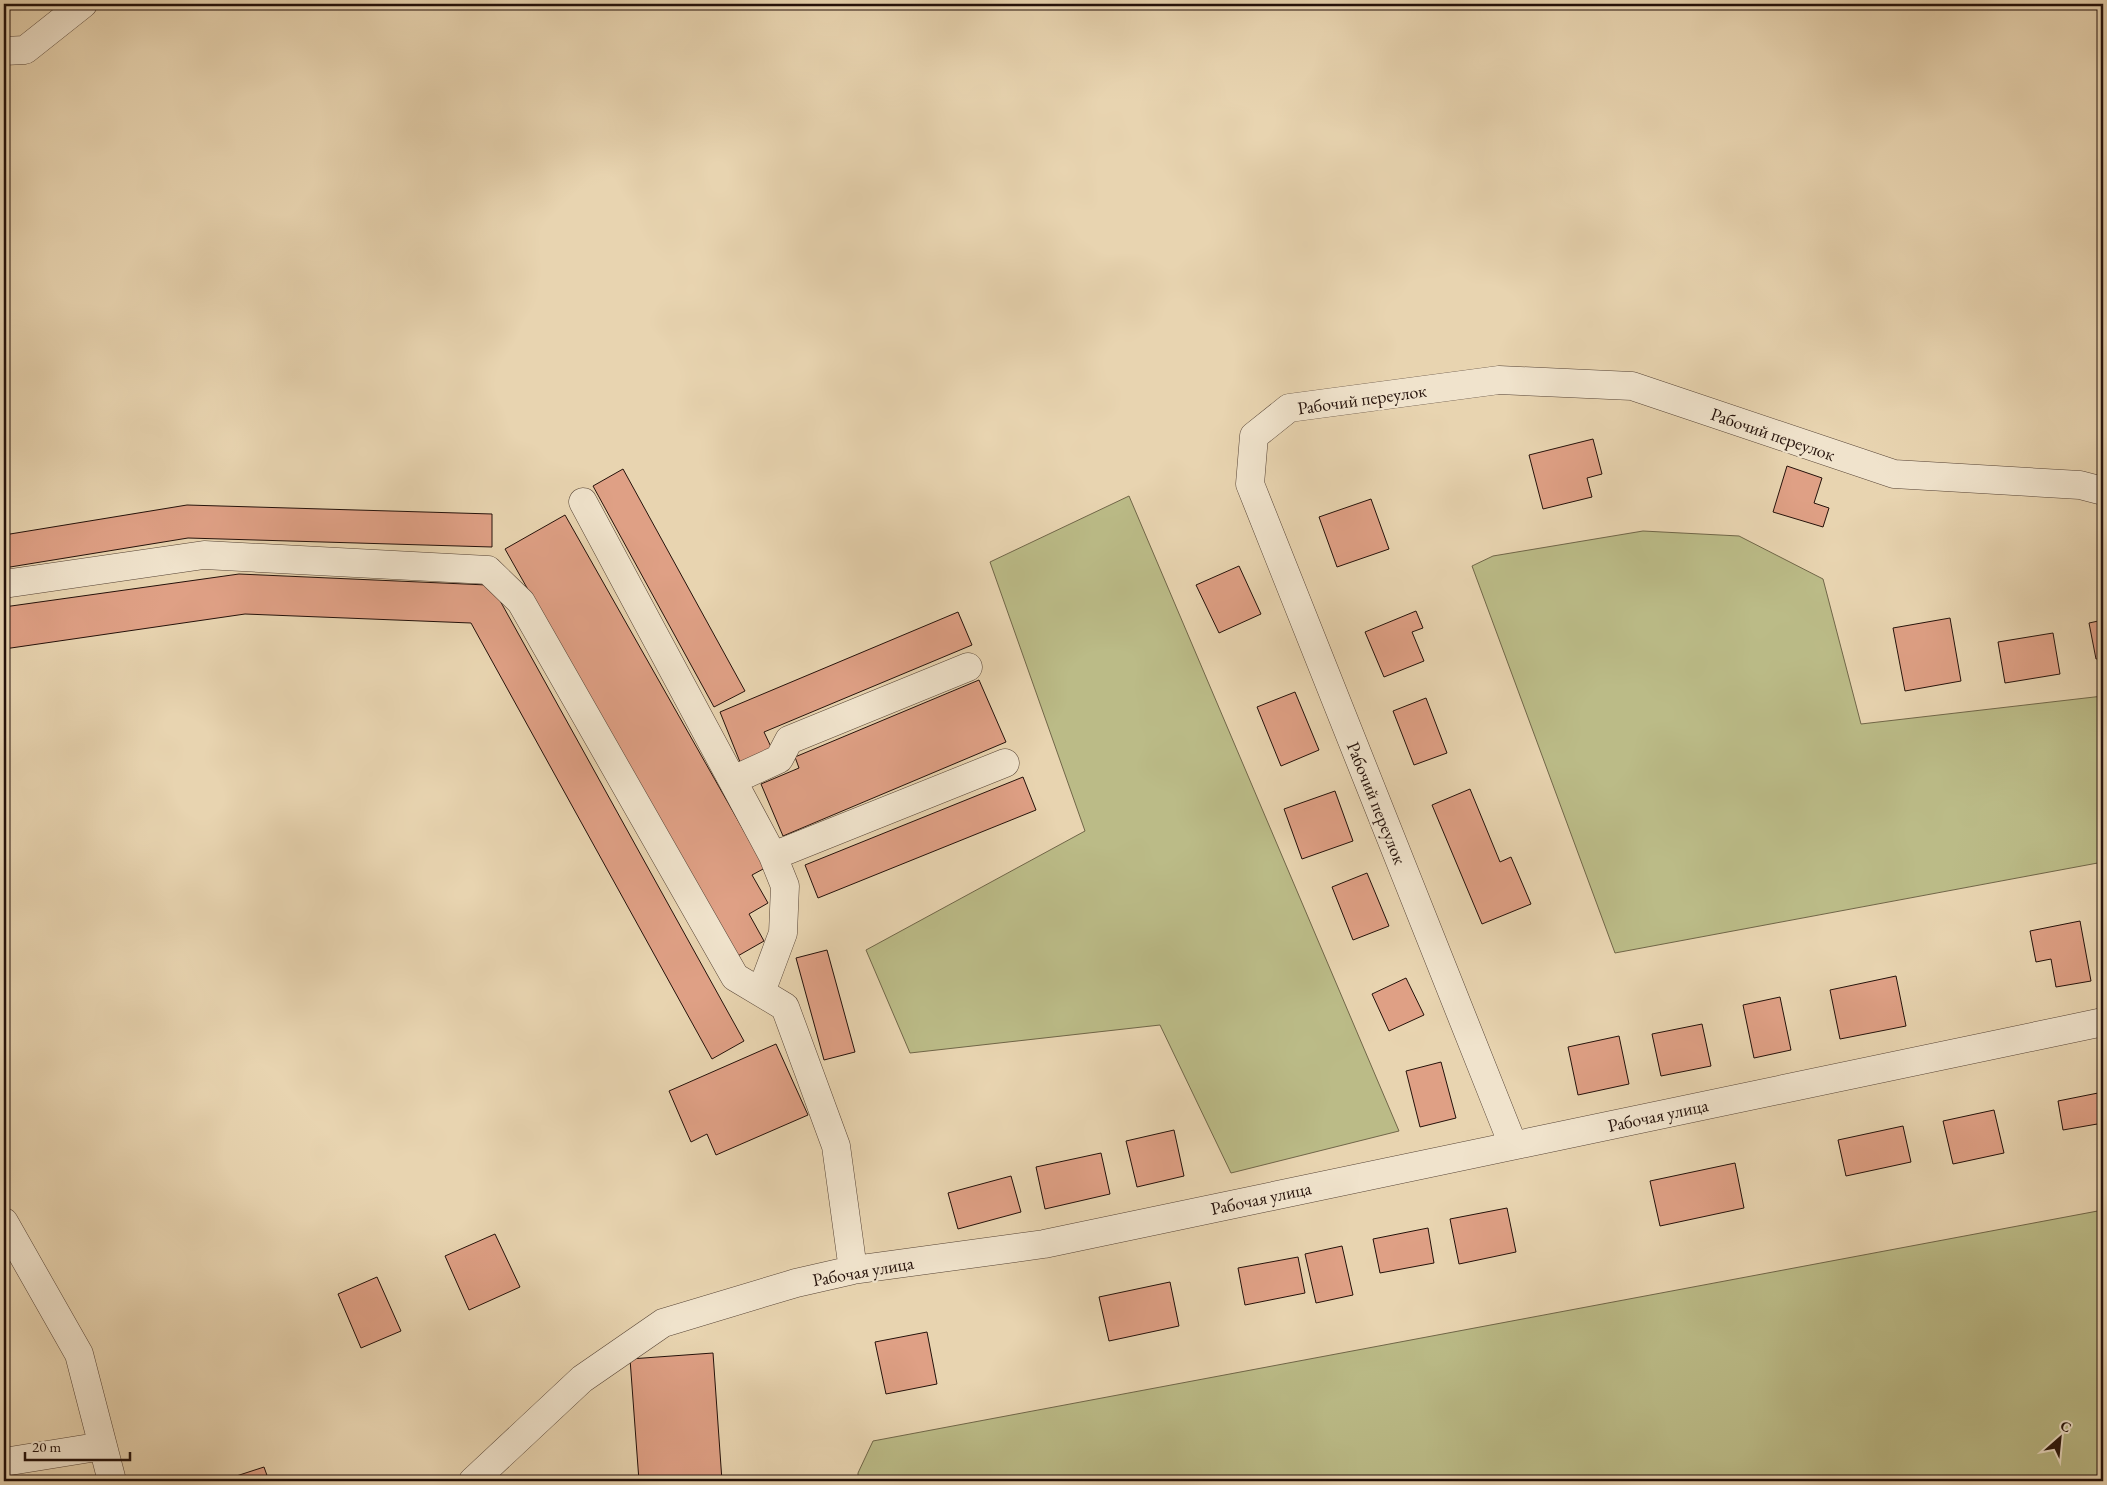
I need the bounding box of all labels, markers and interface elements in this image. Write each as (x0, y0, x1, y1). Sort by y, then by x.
street label: Рабочий переулок (1296, 379, 1428, 419)
street label: Рабочий переулок (1708, 402, 1839, 466)
street label: Рабочий переулок (1342, 738, 1412, 868)
street label: Рабочая улица (1606, 1093, 1711, 1137)
street label: Рабочая улица (1209, 1176, 1314, 1220)
street label: Рабочая улица (811, 1251, 916, 1291)
north arrow (2034, 1412, 2084, 1462)
text: С (2057, 1416, 2074, 1437)
scale bar (25, 1430, 130, 1462)
text: 20 m (32, 1437, 61, 1456)

